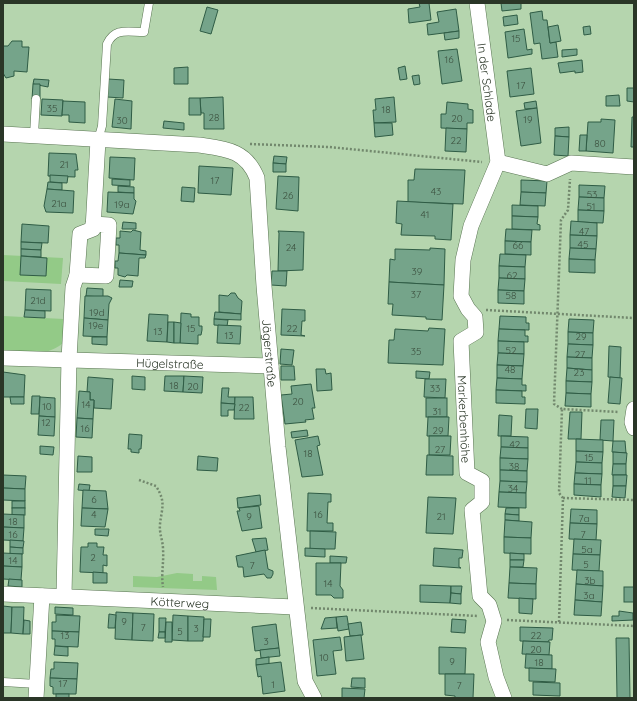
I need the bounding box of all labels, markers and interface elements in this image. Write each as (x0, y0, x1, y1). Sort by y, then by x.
house number: 15 (511, 32, 521, 45)
street label: In der Schlade (475, 42, 500, 123)
house number: 16 (444, 53, 454, 66)
house number: 17 (517, 79, 525, 92)
house number: 35 (47, 102, 57, 115)
house number: 18 (381, 103, 391, 116)
house number: 28 (209, 111, 219, 124)
house number: 20 (451, 112, 463, 125)
house number: 19 (523, 113, 533, 126)
house number: 30 (116, 114, 128, 127)
house number: 22 (450, 134, 462, 147)
house number: 80 (594, 137, 606, 150)
house number: 21 (59, 158, 69, 171)
house number: 17 (211, 174, 219, 187)
house number: 43 (431, 185, 441, 198)
house number: 53 (587, 188, 597, 201)
house number: 26 (283, 189, 294, 202)
house number: 21a (51, 197, 67, 210)
house number: 19a (114, 198, 130, 211)
house number: 51 (586, 200, 596, 213)
house number: 41 (421, 208, 429, 221)
house number: 47 (579, 225, 589, 238)
house number: 45 (578, 238, 588, 251)
house number: 66 (513, 239, 524, 252)
house number: 24 (286, 241, 296, 254)
house number: 39 (412, 265, 423, 278)
house number: 62 (507, 269, 518, 282)
house number: 37 (411, 288, 421, 301)
house number: 58 (506, 289, 516, 302)
house number: 21d (30, 294, 46, 307)
house number: 19d (89, 306, 105, 319)
street label: Jägerstraße (259, 318, 280, 388)
house number: 19e (89, 319, 104, 332)
house number: 15 (186, 322, 196, 335)
house number: 22 (286, 322, 298, 335)
house number: 13 (154, 325, 162, 338)
house number: 13 (225, 329, 233, 342)
house number: 29 (575, 330, 587, 343)
house number: 52 (506, 344, 517, 357)
house number: 35 (411, 345, 421, 358)
house number: 27 (575, 348, 585, 361)
street label: Hügelstraße (136, 354, 204, 371)
house number: 48 (505, 363, 515, 376)
house number: 23 (574, 366, 584, 379)
street label: Markerbenhöhe (455, 375, 474, 464)
house number: 18 (169, 379, 179, 392)
house number: 20 (187, 380, 199, 393)
house number: 33 (430, 382, 440, 395)
house number: 20 (292, 395, 304, 408)
house number: 14 (82, 398, 90, 411)
house number: 10 (42, 400, 52, 413)
house number: 22 (238, 401, 250, 414)
house number: 31 (433, 405, 441, 418)
house number: 12 (41, 416, 51, 429)
house number: 16 (80, 422, 90, 435)
house number: 29 (432, 424, 444, 437)
house number: 42 (510, 438, 521, 451)
house number: 27 (435, 443, 445, 456)
house number: 18 (303, 447, 313, 460)
house number: 15 (584, 451, 594, 464)
house number: 38 (509, 460, 519, 473)
house number: 11 (584, 474, 592, 487)
house number: 34 (508, 482, 518, 495)
house number: 6 (91, 493, 97, 506)
house number: 4 (91, 508, 97, 521)
house number: 16 (313, 508, 323, 521)
house number: 9 (246, 510, 252, 523)
house number: 21 (436, 510, 446, 523)
house number: 7a (578, 512, 590, 525)
house number: 18 (8, 515, 18, 528)
house number: 16 (8, 528, 18, 541)
house number: 7 (580, 528, 586, 541)
house number: 5a (581, 543, 593, 556)
house number: 2 (90, 551, 96, 564)
house number: 14 (9, 554, 17, 567)
house number: 5 (583, 558, 589, 571)
house number: 7 (249, 559, 255, 572)
house number: 3b (584, 574, 596, 587)
house number: 14 (324, 577, 332, 590)
house number: 3a (583, 589, 595, 602)
street label: Kötterweg (150, 593, 209, 611)
house number: 9 (121, 615, 127, 628)
house number: 7 (140, 621, 146, 634)
house number: 3 (193, 622, 199, 635)
house number: 5 (177, 625, 183, 638)
house number: 13 (61, 629, 69, 642)
house number: 22 (530, 629, 542, 642)
house number: 3 (263, 635, 269, 648)
house number: 20 (530, 643, 542, 656)
house number: 10 (319, 651, 329, 664)
house number: 9 (449, 655, 455, 668)
house number: 18 (534, 656, 544, 669)
house number: 17 (59, 677, 67, 690)
house number: 1 (271, 678, 275, 691)
house number: 7 (456, 679, 462, 692)

